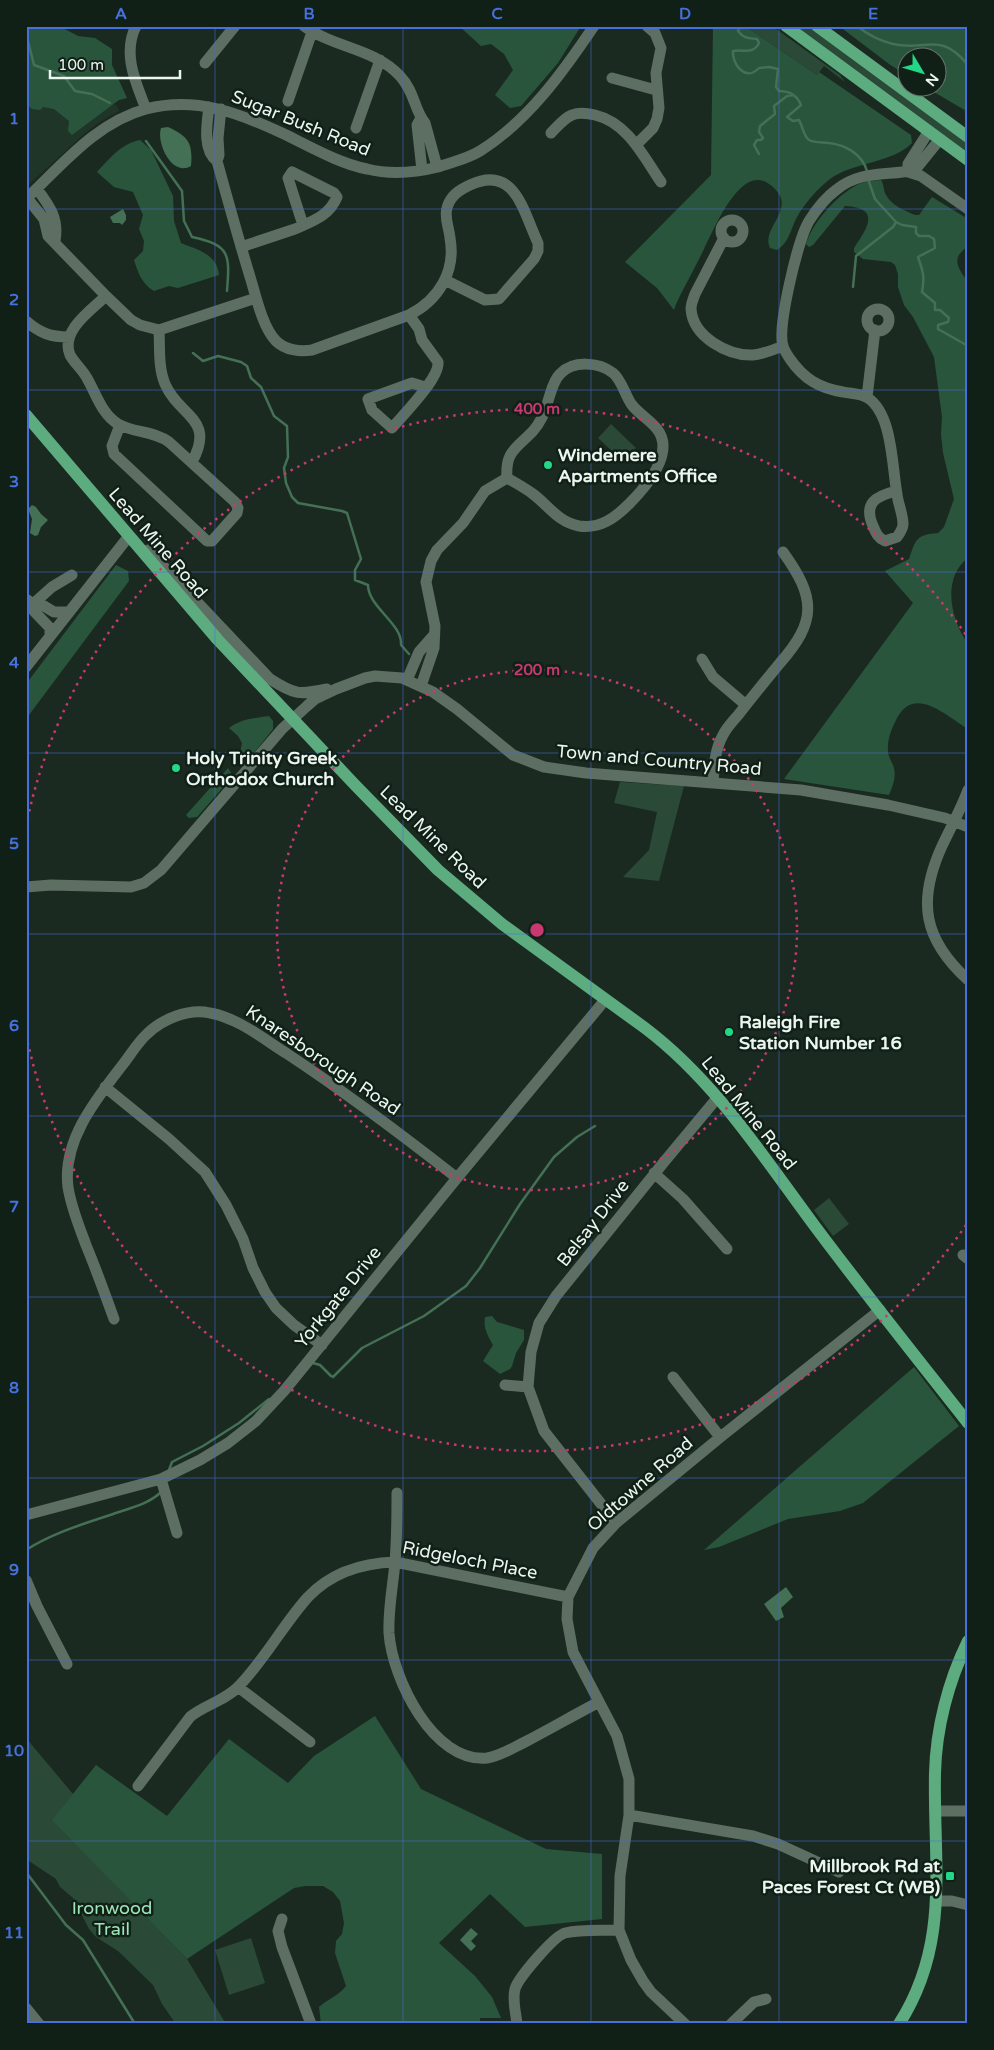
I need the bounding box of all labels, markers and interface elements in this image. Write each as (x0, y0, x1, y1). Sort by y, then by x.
text: A (115, 4, 127, 24)
text: B (303, 4, 315, 24)
text: C (491, 4, 503, 24)
text: D (679, 4, 691, 24)
text: E (868, 4, 878, 24)
scale bar (50, 48, 180, 80)
north arrow (896, 48, 946, 98)
text: 100 m (58, 56, 104, 74)
text: N (922, 70, 942, 89)
street label: Sugar Bush Road (228, 85, 374, 161)
text: 1 (9, 109, 19, 129)
text: 2 (9, 290, 19, 310)
text: 400 m (514, 400, 560, 418)
place label: Windemere Apartments Office (558, 444, 717, 487)
marker: Windemere Apartments Office (542, 459, 554, 471)
text: 3 (9, 472, 19, 492)
street label: Lead Mine Road (104, 483, 212, 603)
text: 4 (9, 653, 19, 673)
text: 200 m (514, 661, 560, 679)
street label: Town and Country Road (555, 740, 763, 780)
place label: Holy Trinity Greek Orthodox Church (186, 747, 338, 790)
marker: Holy Trinity Greek Orthodox Church (170, 762, 182, 774)
street label: Lead Mine Road (375, 781, 491, 893)
text: 5 (9, 834, 19, 854)
centre of rings (528, 921, 546, 939)
street label: Knaresborough Road (242, 1000, 404, 1120)
place label: Raleigh Fire Station Number 16 (739, 1011, 902, 1054)
text: 6 (9, 1016, 19, 1036)
marker: Raleigh Fire Station Number 16 (723, 1026, 735, 1038)
street label: Lead Mine Road (697, 1052, 801, 1174)
street label: Belsay Drive (552, 1175, 634, 1271)
text: 7 (9, 1197, 19, 1217)
street label: Yorkgate Drive (290, 1242, 386, 1352)
text: 8 (9, 1378, 19, 1398)
street label: Oldtowne Road (583, 1432, 697, 1536)
street label: Ridgeloch Place (401, 1536, 539, 1584)
text: 9 (9, 1560, 19, 1580)
text: 10 (4, 1741, 24, 1761)
place label: Millbrook Rd at Paces Forest Ct (WB) (762, 1855, 940, 1898)
marker: Millbrook Rd at Paces Forest Ct (WB) (944, 1870, 956, 1882)
park label: Ironwood Trail (72, 1897, 152, 1940)
text: 11 (4, 1923, 24, 1943)

